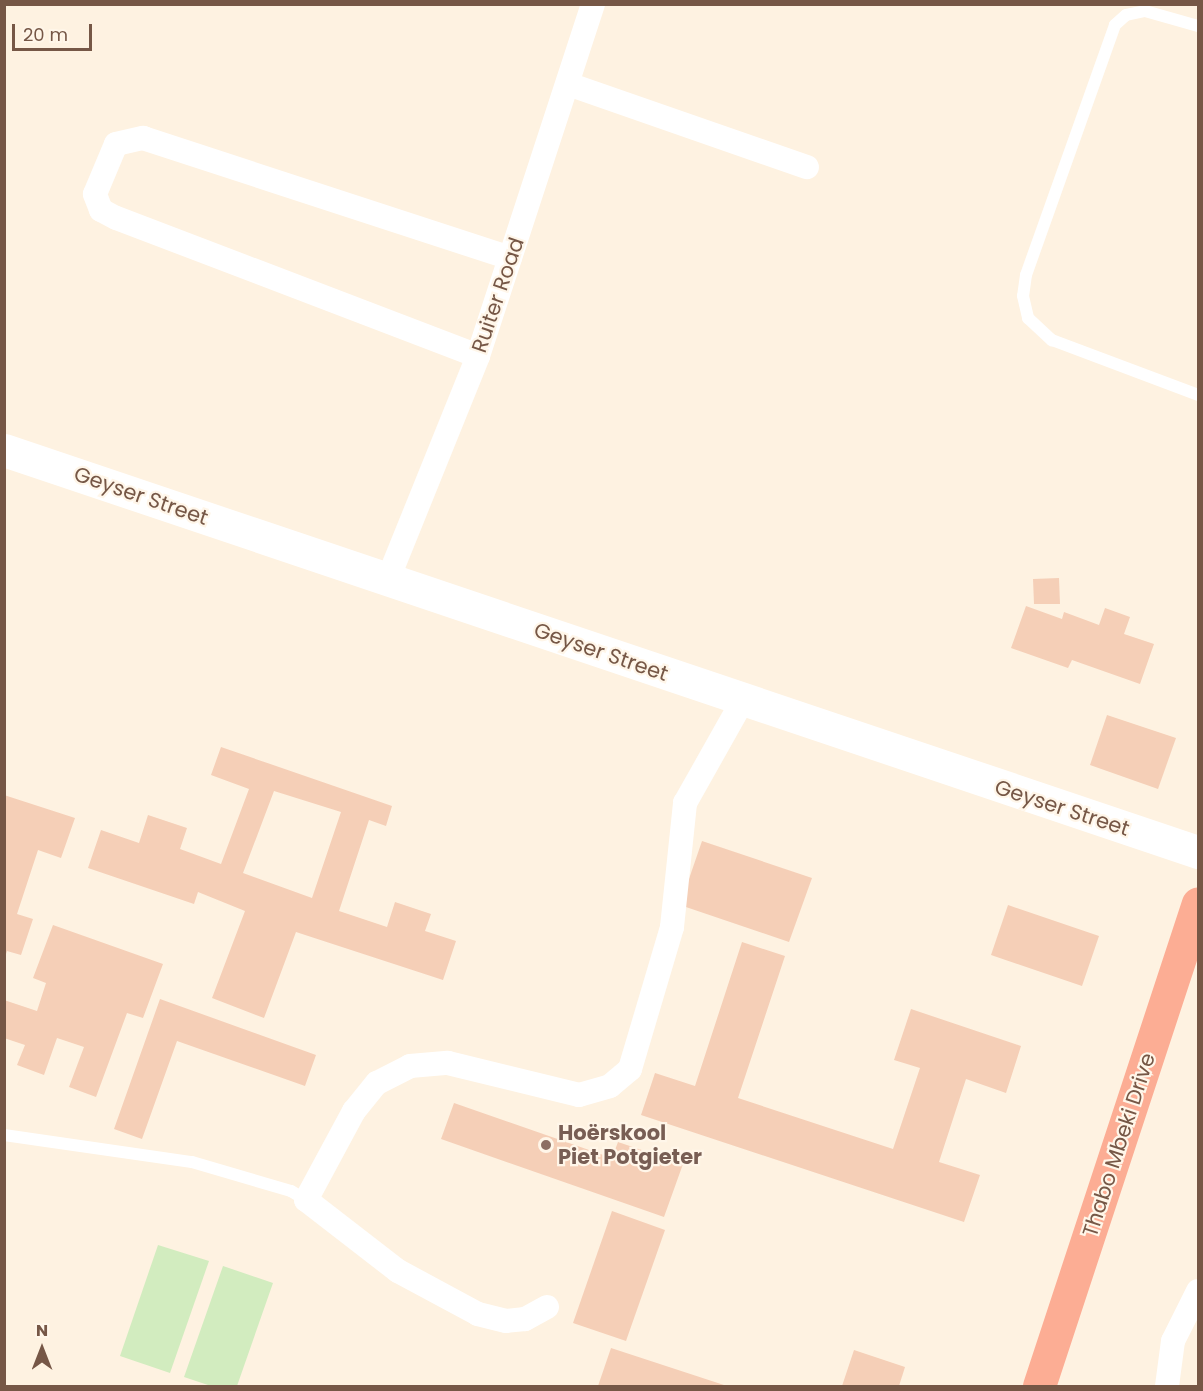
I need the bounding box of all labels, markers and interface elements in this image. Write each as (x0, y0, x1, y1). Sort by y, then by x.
scale bar (15, 12, 94, 50)
text: 20 m (23, 22, 68, 47)
street label: Ruiter Road (467, 234, 529, 356)
street label: Geyser Street (71, 461, 211, 531)
street label: Geyser Street (531, 617, 671, 687)
street label: Geyser Street (991, 774, 1133, 842)
street label: Thabo Mbeki Drive (1077, 1050, 1161, 1240)
place label: Hoërskool Piet Potgieter (558, 1120, 702, 1170)
marker: Hoërskool Piet Potgieter (539, 1138, 553, 1152)
north arrow (12, 1319, 72, 1379)
text: N (36, 1319, 48, 1342)

